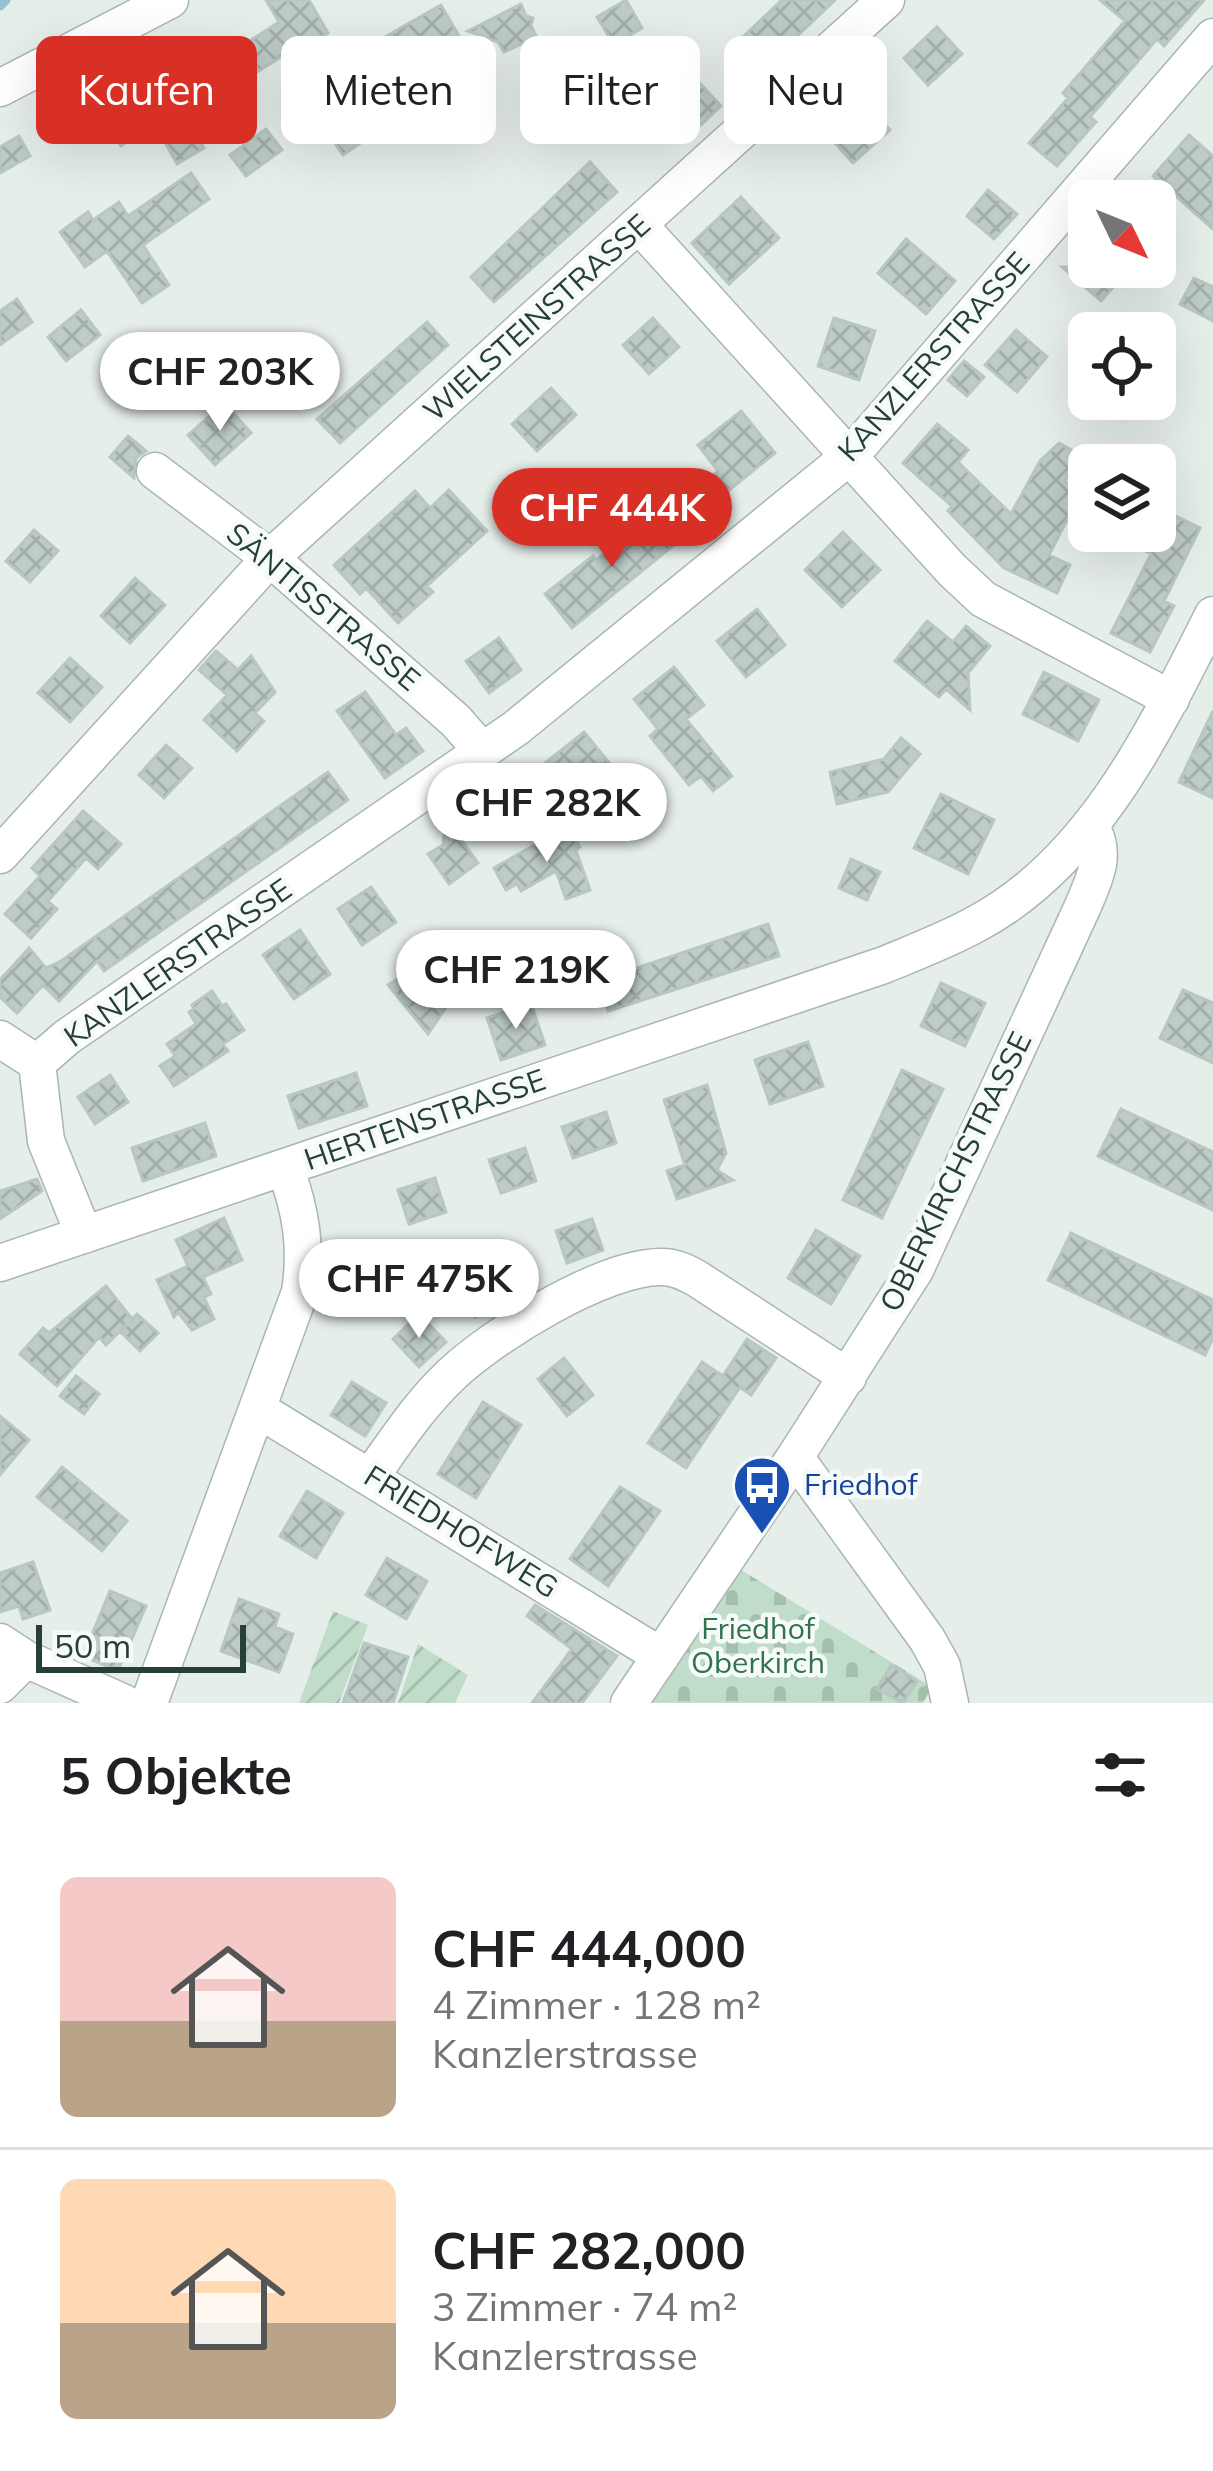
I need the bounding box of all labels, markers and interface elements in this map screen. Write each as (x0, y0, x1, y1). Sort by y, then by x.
chip: Kaufen (36, 36, 257, 144)
chip: Mieten (281, 36, 496, 144)
chip: Filter (520, 36, 700, 144)
chip: Neu (724, 36, 887, 144)
north arrow (1068, 180, 1176, 288)
map controls (1068, 180, 1176, 552)
street label: WIELSTEINSTRASSE (415, 205, 658, 429)
street label: KANZLERSTRASSE (829, 244, 1037, 469)
button: locate (1068, 312, 1176, 420)
pin: CHF 203K (96, 332, 344, 434)
text: CHF 203K (127, 346, 313, 395)
button: layers (1068, 444, 1176, 552)
pin: CHF 444K (488, 468, 736, 570)
text: CHF 444K (519, 482, 705, 531)
street label: SÄNTISSTRASSE (219, 514, 428, 698)
pin: CHF 282K (423, 763, 671, 865)
text: CHF 282K (454, 777, 640, 826)
street label: KANZLERSTRASSE (56, 869, 298, 1055)
pin: CHF 219K (392, 930, 640, 1032)
text: CHF 219K (423, 944, 609, 993)
street label: OBERKIRCHSTRASSE (871, 1025, 1039, 1318)
street label: HERTENSTRASSE (299, 1060, 550, 1178)
pin: CHF 475K (295, 1239, 543, 1341)
text: CHF 475K (326, 1253, 512, 1302)
bus stop icon: Friedhof (731, 1454, 793, 1536)
street label: FRIEDHOFWEG (358, 1456, 565, 1606)
place label: Friedhof (804, 1465, 918, 1503)
park label: Friedhof Oberkirch (691, 1609, 825, 1681)
scale bar (36, 1619, 246, 1672)
text: 50 m (54, 1625, 131, 1666)
icon: filters (1087, 1742, 1153, 1808)
text: 5 Objekte (60, 1743, 292, 1807)
text: CHF 444,000 (432, 1916, 746, 1980)
icon: home (156, 1925, 300, 2069)
text: 4 Zimmer · 128 m² (432, 1980, 761, 2029)
text: Kanzlerstrasse (432, 2029, 698, 2078)
text: CHF 282,000 (432, 2218, 746, 2282)
icon: home (156, 2227, 300, 2371)
text: 3 Zimmer · 74 m² (432, 2282, 737, 2331)
text: Kanzlerstrasse (432, 2331, 698, 2380)

